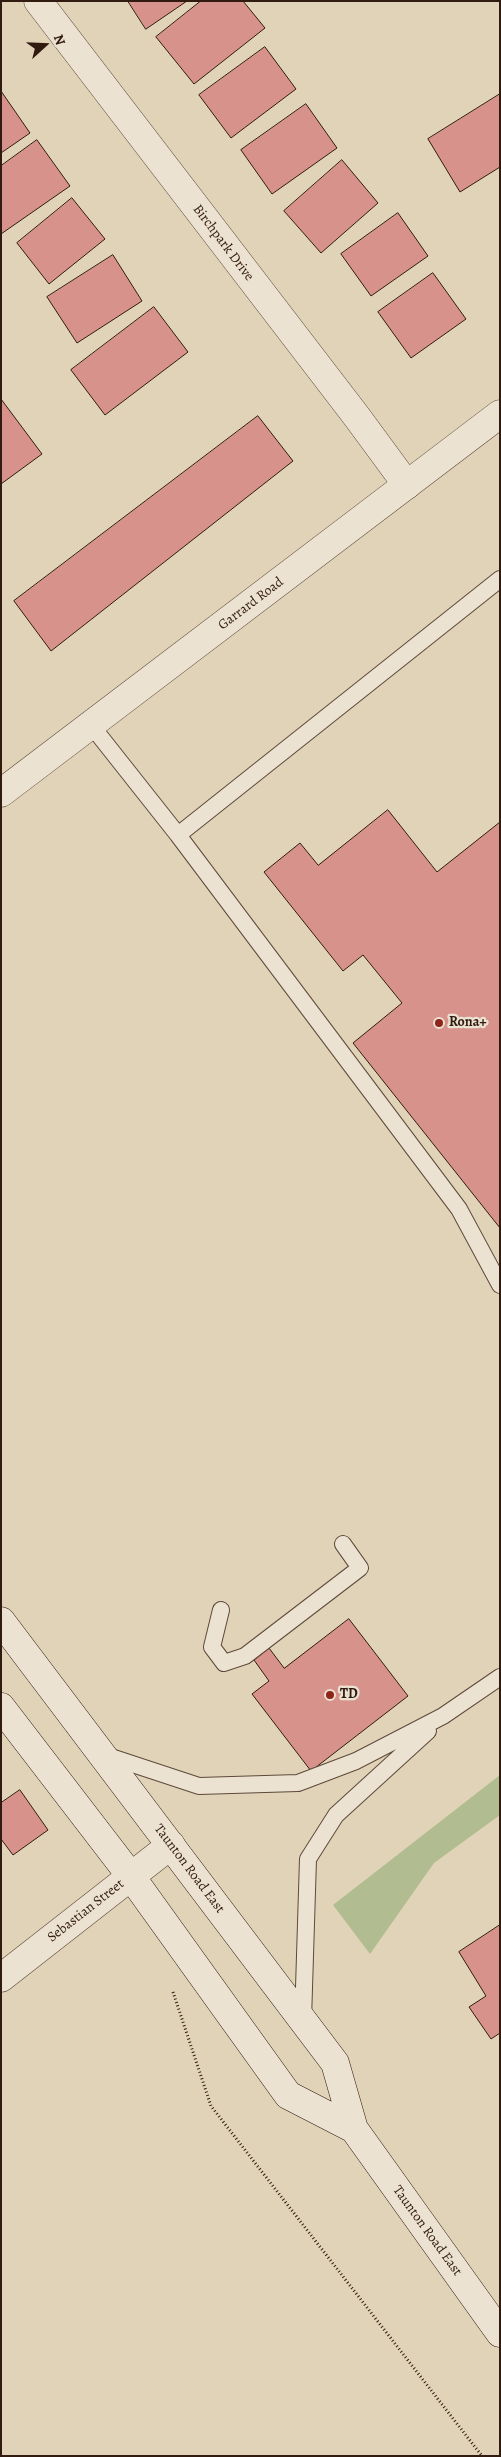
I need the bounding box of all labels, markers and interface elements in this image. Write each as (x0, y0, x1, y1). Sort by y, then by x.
north arrow (20, 20, 70, 70)
text: N (49, 32, 70, 48)
street label: Birchpark Drive (189, 202, 257, 284)
street label: Garrard Road (215, 574, 287, 634)
place label: Rona+ (449, 1015, 486, 1031)
marker: Rona+ (433, 1017, 445, 1029)
place label: TD (340, 1687, 358, 1703)
marker: TD (324, 1689, 336, 1701)
street label: Taunton Road East (150, 1821, 228, 1917)
street label: Sebastian Street (44, 1876, 128, 1946)
street label: Taunton Road East (389, 2183, 465, 2279)

